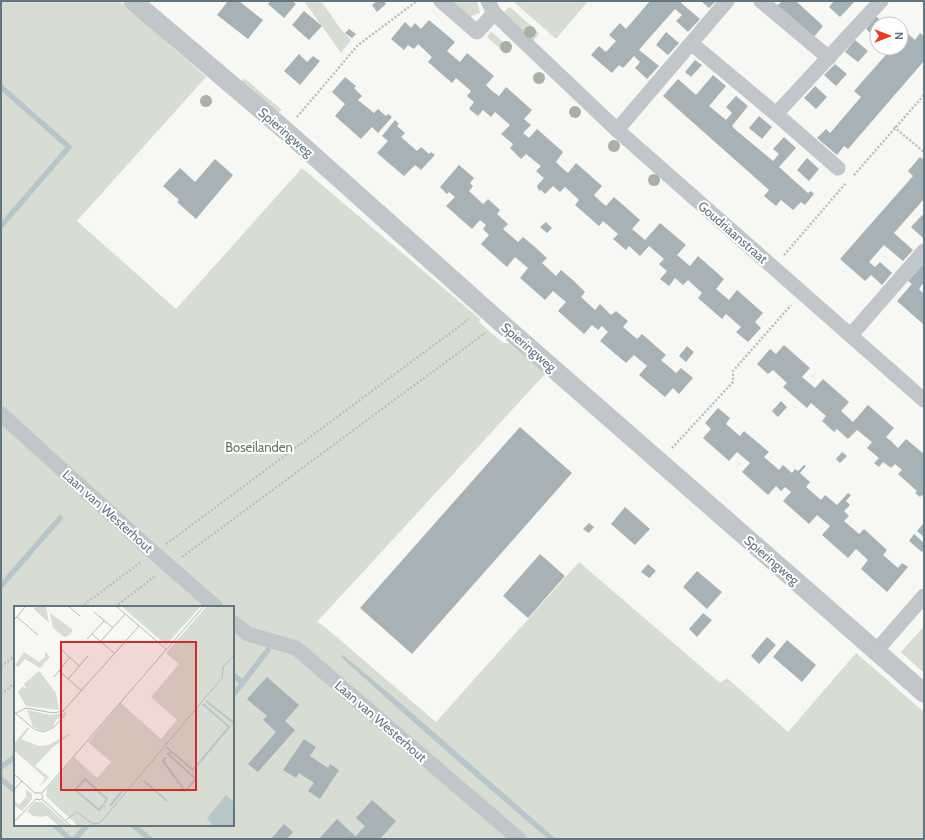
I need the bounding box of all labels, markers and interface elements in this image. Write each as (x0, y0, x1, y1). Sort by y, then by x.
north arrow (869, 16, 909, 56)
text: N (892, 32, 906, 40)
street label: Spieringweg (255, 104, 317, 160)
street label: Goudriaanstraat (695, 197, 772, 267)
street label: Spieringweg (498, 319, 560, 375)
park label: Boseilanden (225, 439, 293, 455)
street label: Laan van Westerhout (59, 466, 157, 556)
street label: Spieringweg (741, 532, 803, 588)
inset map (14, 606, 234, 826)
street label: Laan van Westerhout (332, 677, 431, 766)

